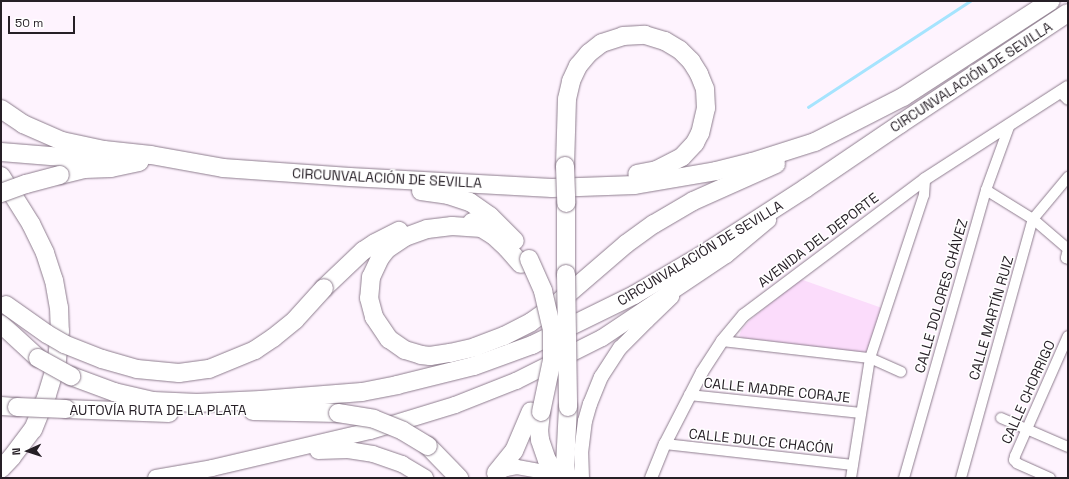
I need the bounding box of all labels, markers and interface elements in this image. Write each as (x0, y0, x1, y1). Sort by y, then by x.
scale bar (10, 8, 77, 34)
text: 50 m (15, 15, 43, 31)
street label: CIRCUNVALACIÓN DE SEVILLA (887, 18, 1055, 136)
street label: CIRCUNVALACIÓN DE SEVILLA (292, 165, 482, 191)
street label: AVENIDA DEL DEPORTE (754, 189, 882, 291)
street label: CIRCUNVALACIÓN DE SEVILLA (614, 197, 786, 309)
street label: CALLE DOLORES CHÁVEZ (911, 217, 971, 375)
street label: CALLE MARTÍN RUIZ (965, 254, 1017, 382)
street label: CALLE CHORRIGO (998, 338, 1058, 446)
street label: CALLE MADRE CORAJE (703, 374, 851, 406)
street label: AUTOVÍA RUTA DE LA PLATA (69, 402, 247, 418)
street label: CALLE DULCE CHACÓN (688, 425, 834, 457)
north arrow (8, 431, 48, 471)
text: N (9, 448, 23, 456)

